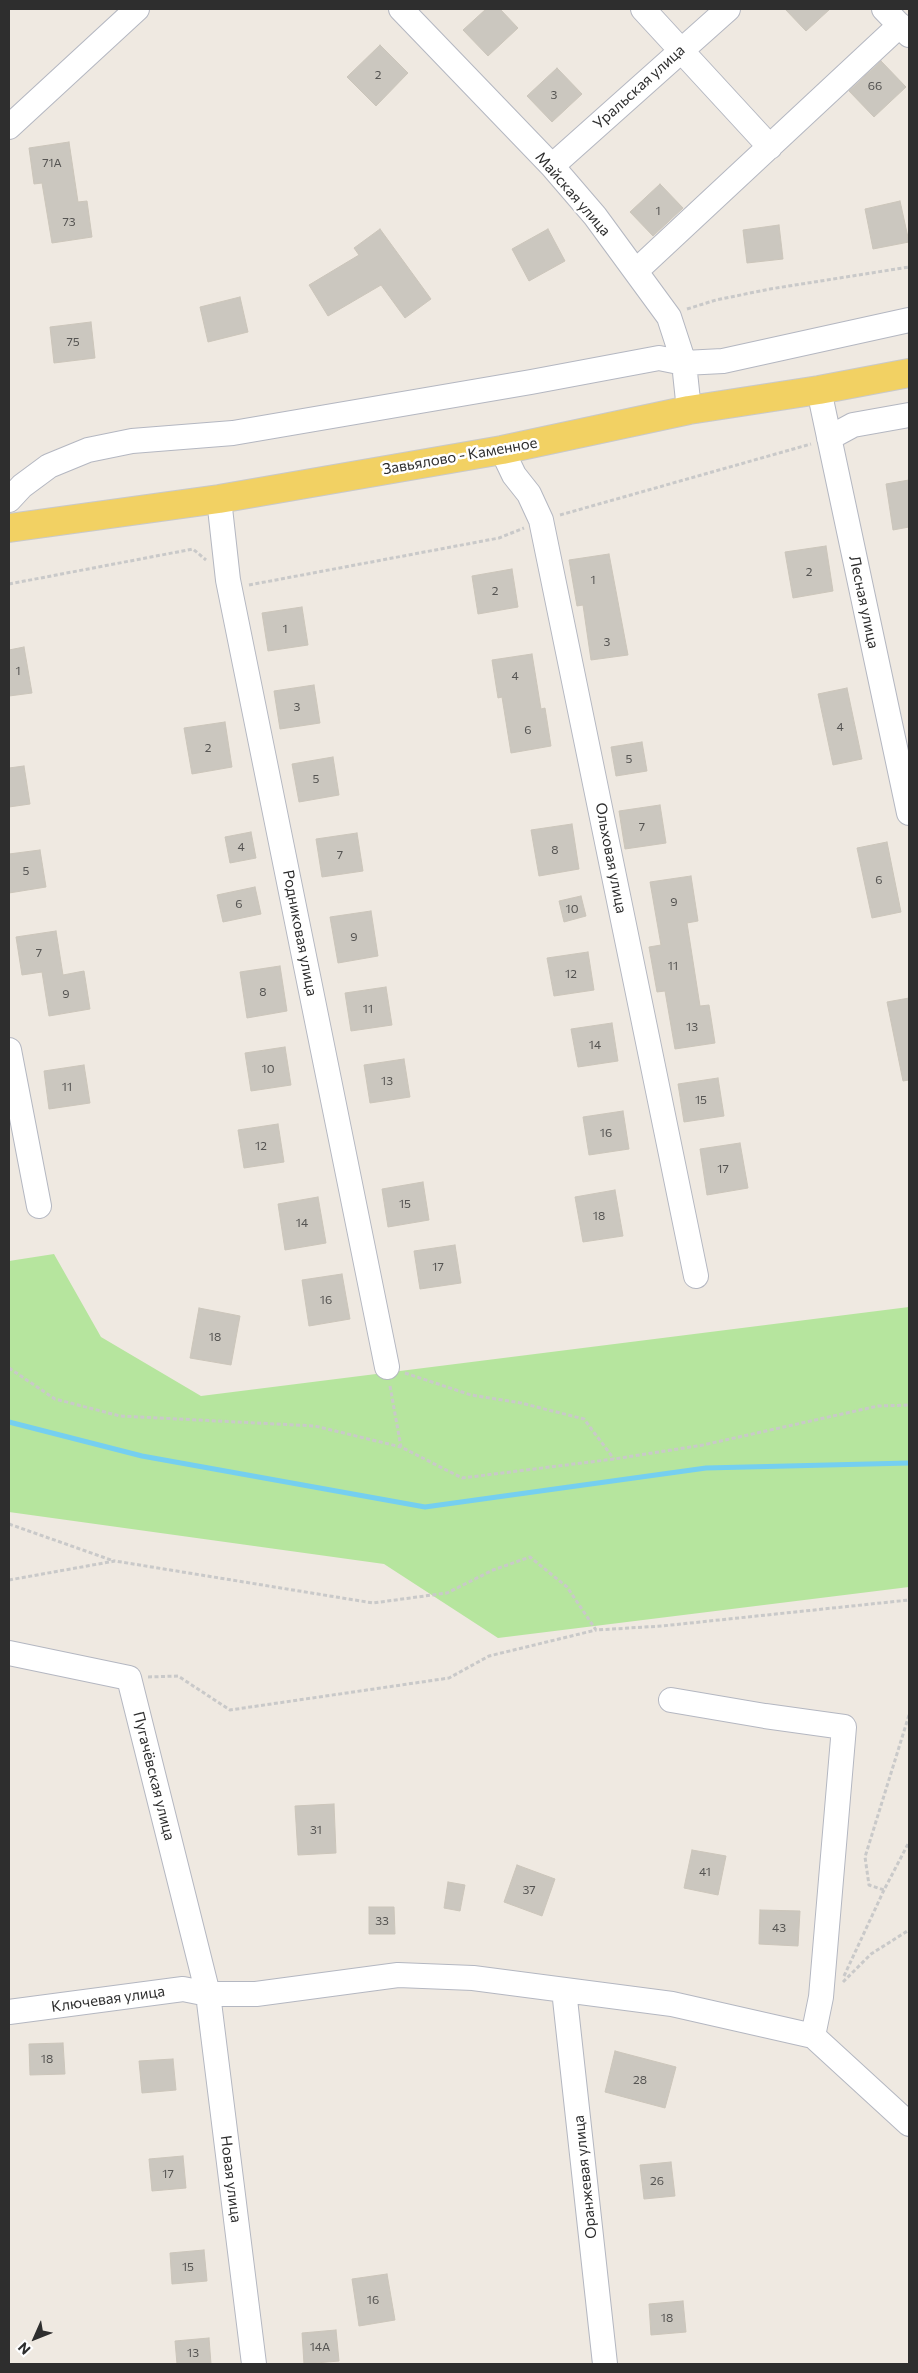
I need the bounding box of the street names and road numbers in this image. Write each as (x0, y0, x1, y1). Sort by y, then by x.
street label: Уральская улица (589, 41, 689, 133)
street label: Майская улица (532, 148, 614, 240)
street label: Завьялово - Каменное (381, 434, 539, 478)
street label: Лесная улица (845, 554, 883, 650)
street label: Ольховая улица (591, 801, 631, 915)
street label: Родниковая улица (279, 868, 321, 998)
street label: Пугачёвская улица (129, 1710, 179, 1842)
street label: Ключевая улица (50, 1982, 166, 2016)
street label: Оранжевая улица (570, 2114, 600, 2240)
street label: Новая улица (217, 2134, 245, 2224)

